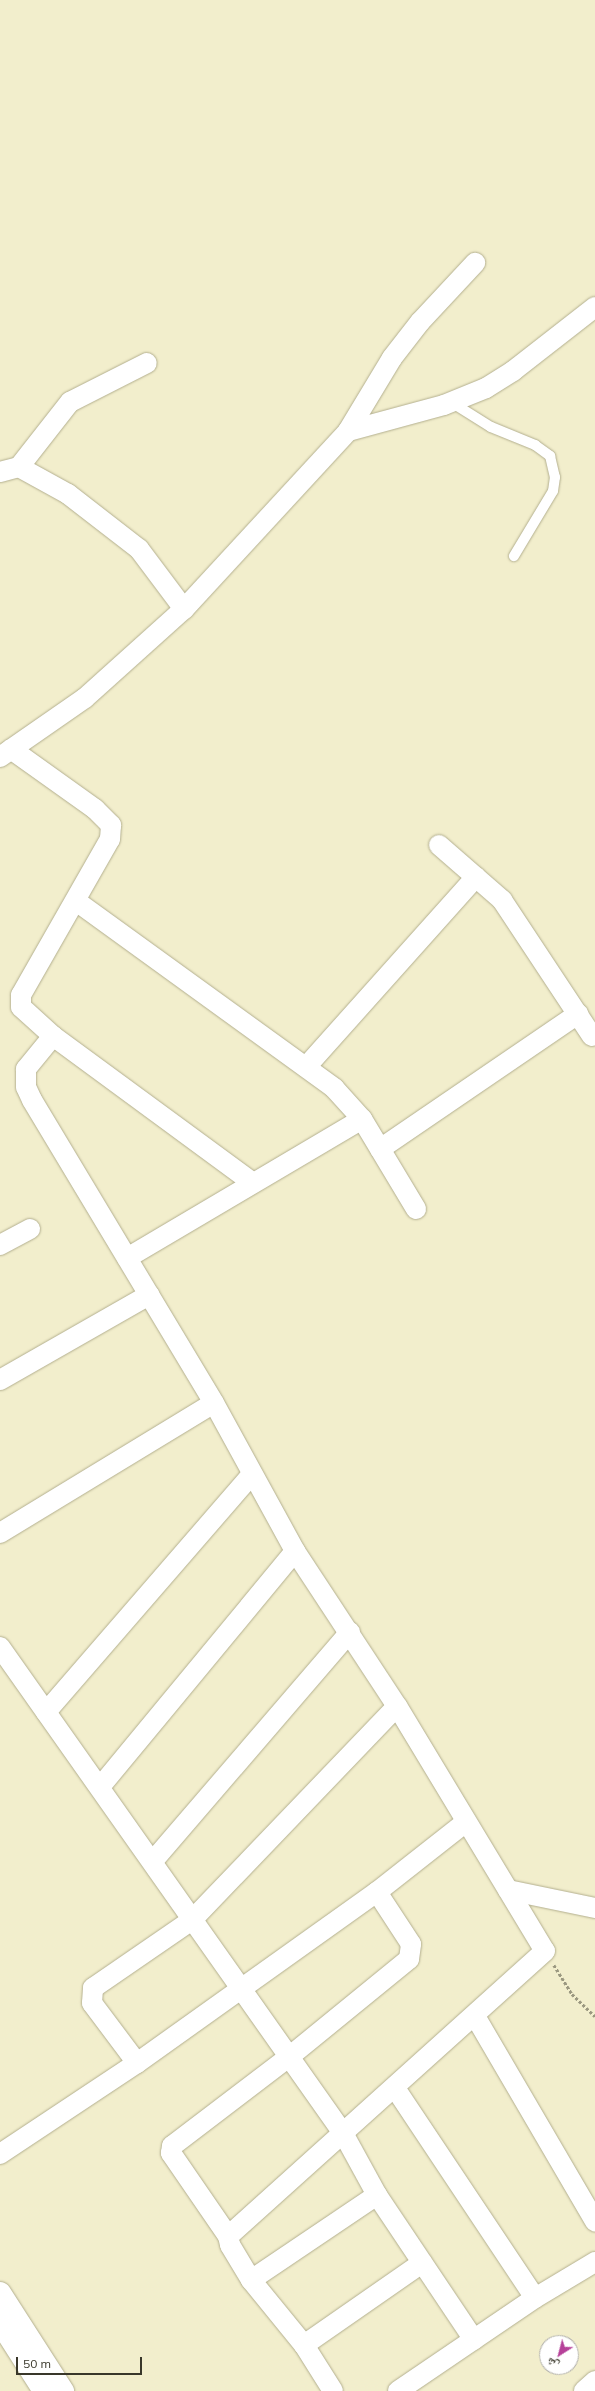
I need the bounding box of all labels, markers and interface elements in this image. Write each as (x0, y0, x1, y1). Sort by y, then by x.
north arrow (539, 2335, 579, 2375)
scale bar (18, 2349, 144, 2375)
text: ش (544, 2355, 561, 2373)
text: 50 m (23, 2356, 51, 2371)

